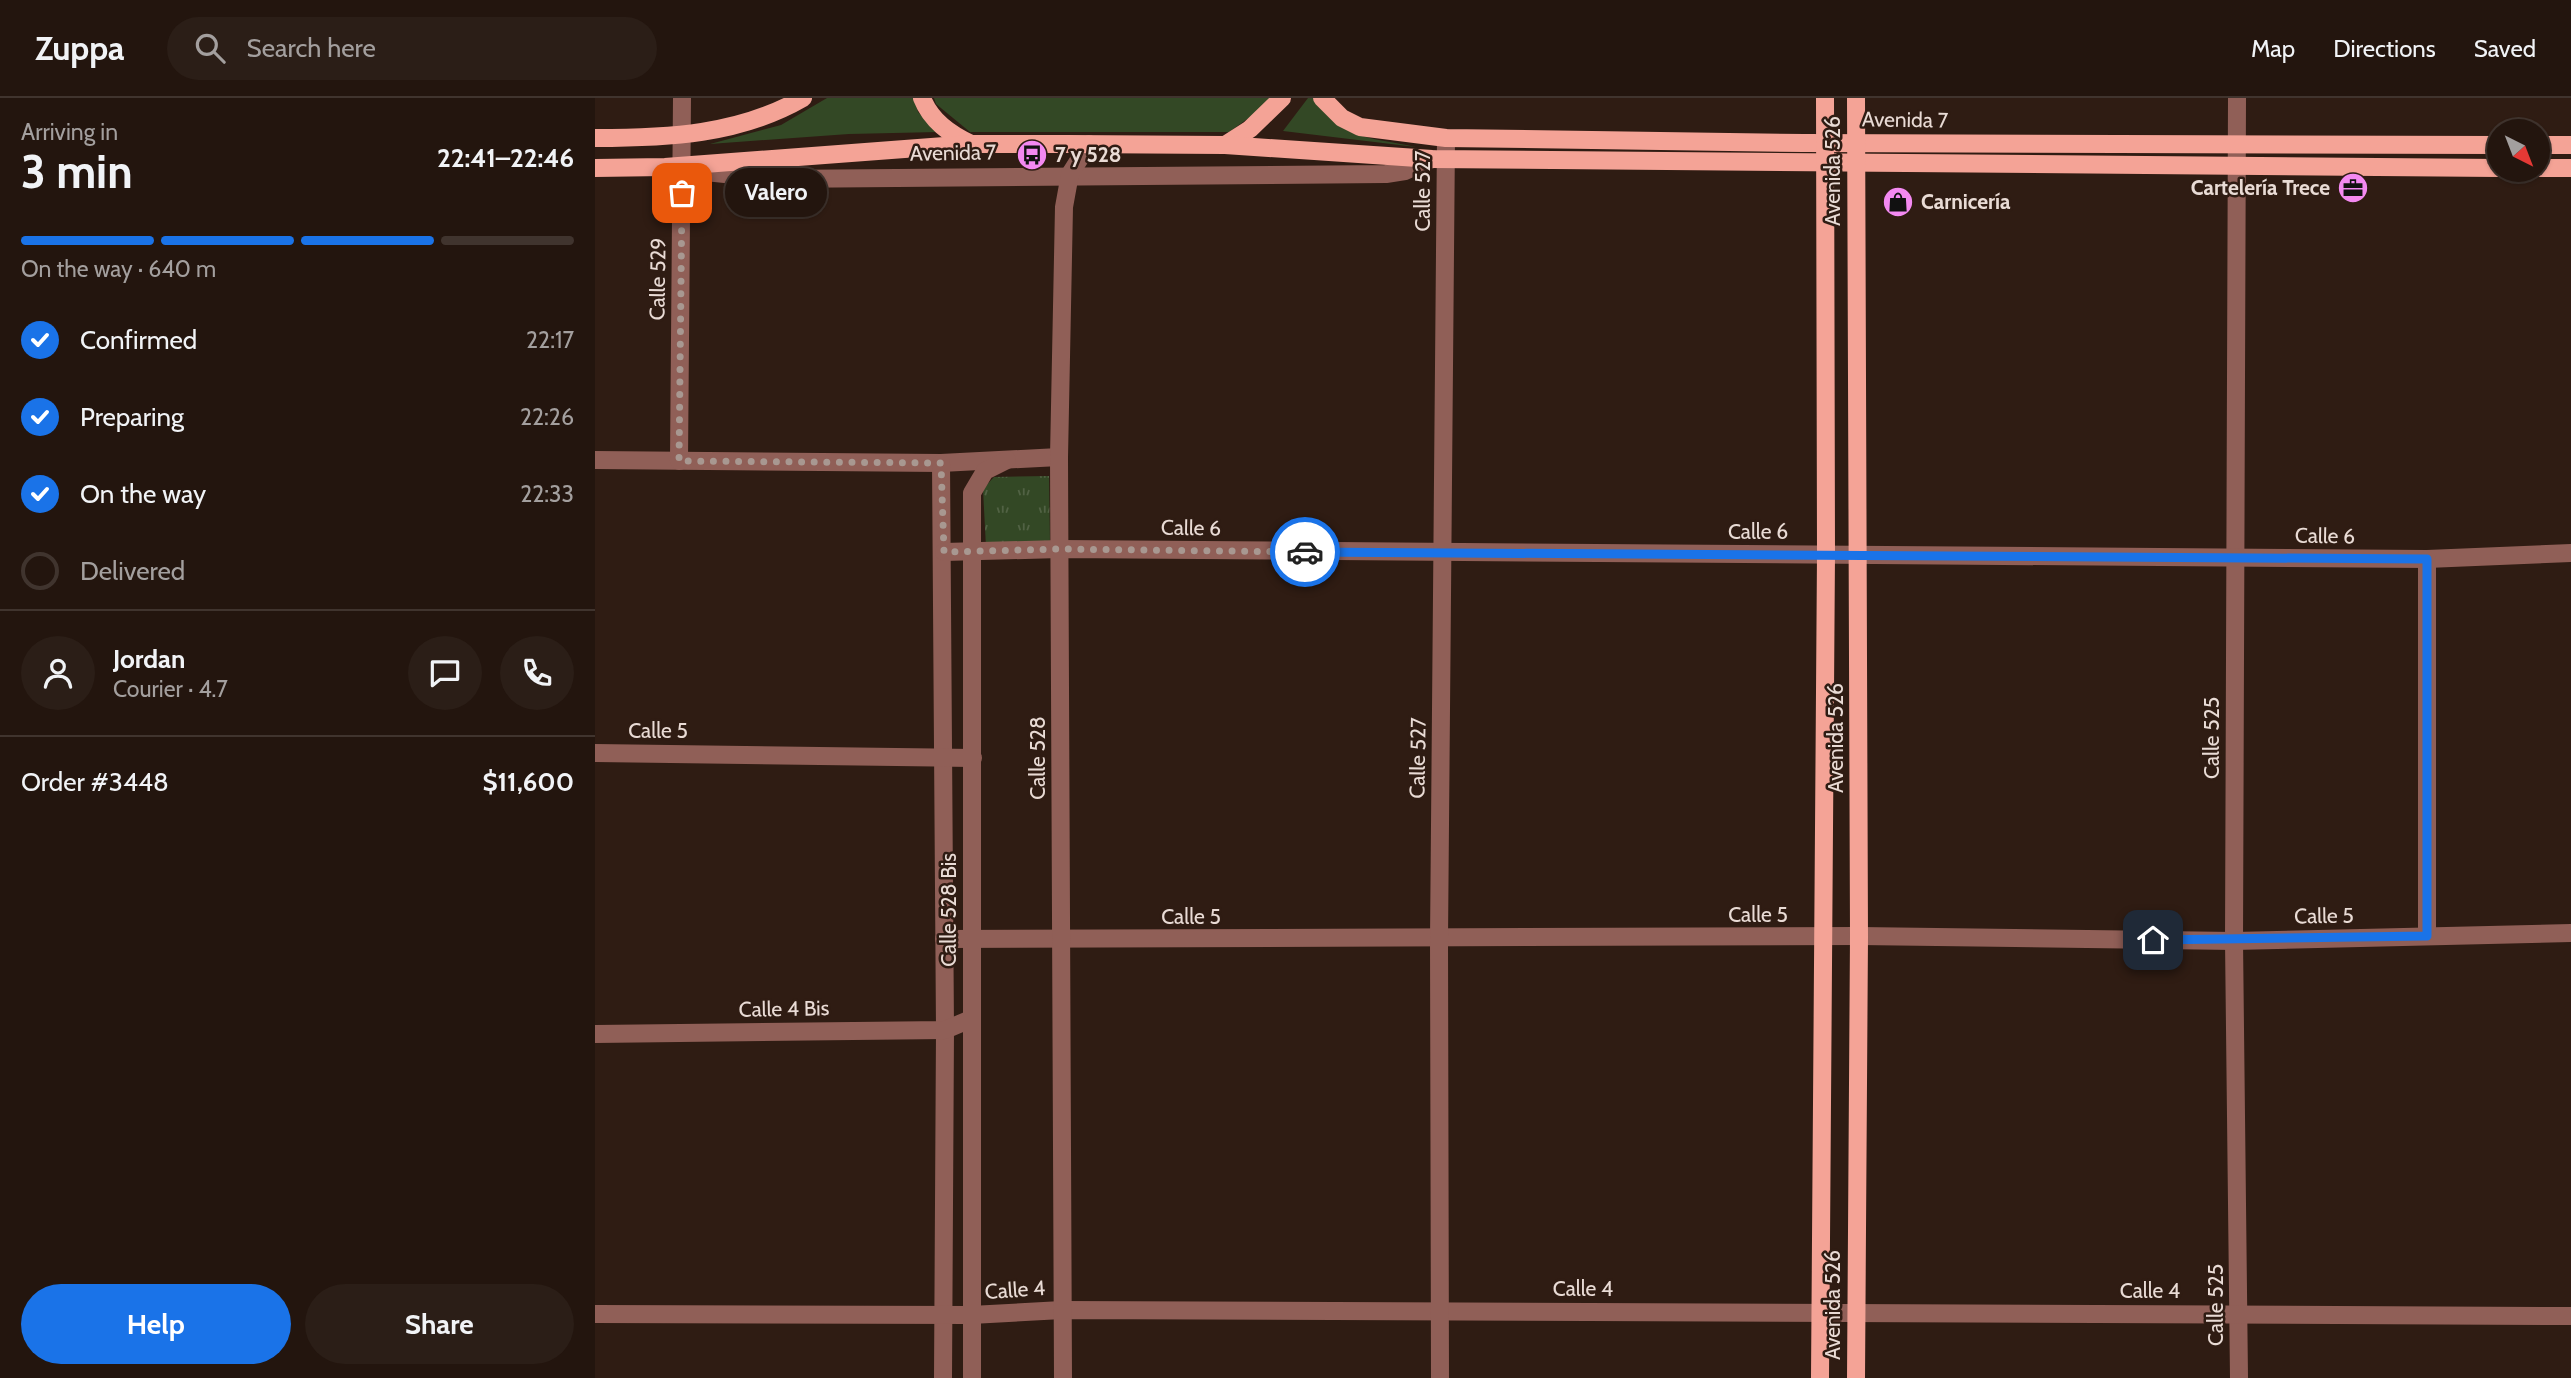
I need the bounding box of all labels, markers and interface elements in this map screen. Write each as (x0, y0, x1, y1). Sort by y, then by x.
search box (167, 17, 657, 80)
text: Zuppa (35, 28, 125, 68)
icon: search (191, 29, 229, 67)
text: Search here (247, 32, 376, 64)
text: Map (2251, 34, 2295, 63)
text: Directions (2333, 34, 2436, 63)
text: Saved (2474, 34, 2536, 63)
street label: Avenida 7 (1862, 106, 1949, 133)
street label: Avenida 526 (1820, 116, 1845, 226)
text: Arriving in (21, 118, 118, 146)
north arrow (2487, 119, 2550, 182)
map controls (2487, 119, 2550, 182)
bus stop icon: 7 y 528 (1015, 138, 1049, 172)
street label: Avenida 7 (910, 139, 997, 166)
text: 22:41–22:46 (437, 142, 574, 174)
place label: 7 y 528 (1055, 142, 1122, 167)
text: 3 min (21, 144, 133, 200)
street label: Calle 527 (1410, 150, 1435, 232)
pin (652, 163, 712, 223)
callout: Valero (724, 168, 825, 217)
office icon: Cartelería Trece (2336, 171, 2370, 205)
icon: bag (663, 174, 701, 212)
place label: Cartelería Trece (2191, 175, 2330, 200)
text: Valero (744, 178, 808, 206)
shop icon: Carnicería (1881, 185, 1915, 219)
place label: Carnicería (1921, 189, 2011, 214)
street label: Calle 529 (644, 237, 671, 321)
text: On the way · 640 m (21, 255, 216, 283)
icon: check (21, 321, 59, 359)
text: Confirmed (80, 324, 197, 356)
text: 22:17 (526, 326, 574, 354)
icon: check (21, 398, 59, 436)
text: Preparing (80, 401, 184, 433)
text: 22:26 (520, 403, 574, 431)
icon: check (21, 475, 59, 513)
text: On the way (80, 478, 206, 510)
text: 22:33 (520, 480, 574, 508)
street label: Calle 6 (1161, 514, 1221, 541)
courier (1270, 517, 1340, 587)
street label: Calle 6 (1728, 519, 1788, 544)
street label: Calle 6 (2295, 522, 2355, 549)
icon: car (1286, 533, 1324, 571)
text: Delivered (80, 555, 185, 587)
button: person (21, 636, 95, 710)
button: chat (408, 636, 482, 710)
button: phone (500, 636, 574, 710)
text: Jordan (113, 643, 185, 675)
text: Courier · 4.7 (113, 675, 228, 703)
street label: Avenida 526 (1823, 683, 1848, 793)
street label: Calle 525 (2199, 697, 2224, 779)
street label: Calle 528 (1025, 716, 1050, 800)
street label: Calle 527 (1404, 717, 1431, 799)
street label: Calle 5 (628, 718, 688, 743)
text: Order #3448 (21, 766, 169, 798)
text: $11,600 (482, 766, 574, 798)
street label: Calle 528 Bis (936, 853, 961, 967)
street label: Calle 5 (1728, 902, 1788, 927)
street label: Calle 5 (2294, 902, 2354, 929)
street label: Calle 5 (1161, 904, 1221, 929)
pin (2123, 910, 2183, 970)
icon: home (2134, 921, 2172, 959)
street label: Calle 4 Bis (738, 995, 830, 1022)
street label: Avenida 526 (1820, 1250, 1845, 1360)
street label: Calle 525 (2203, 1264, 2228, 1346)
street label: Calle 4 (984, 1275, 1046, 1304)
street label: Calle 4 (1553, 1276, 1613, 1301)
street label: Calle 4 (2120, 1278, 2180, 1303)
button: Help (21, 1284, 291, 1364)
button: Share (305, 1284, 574, 1364)

